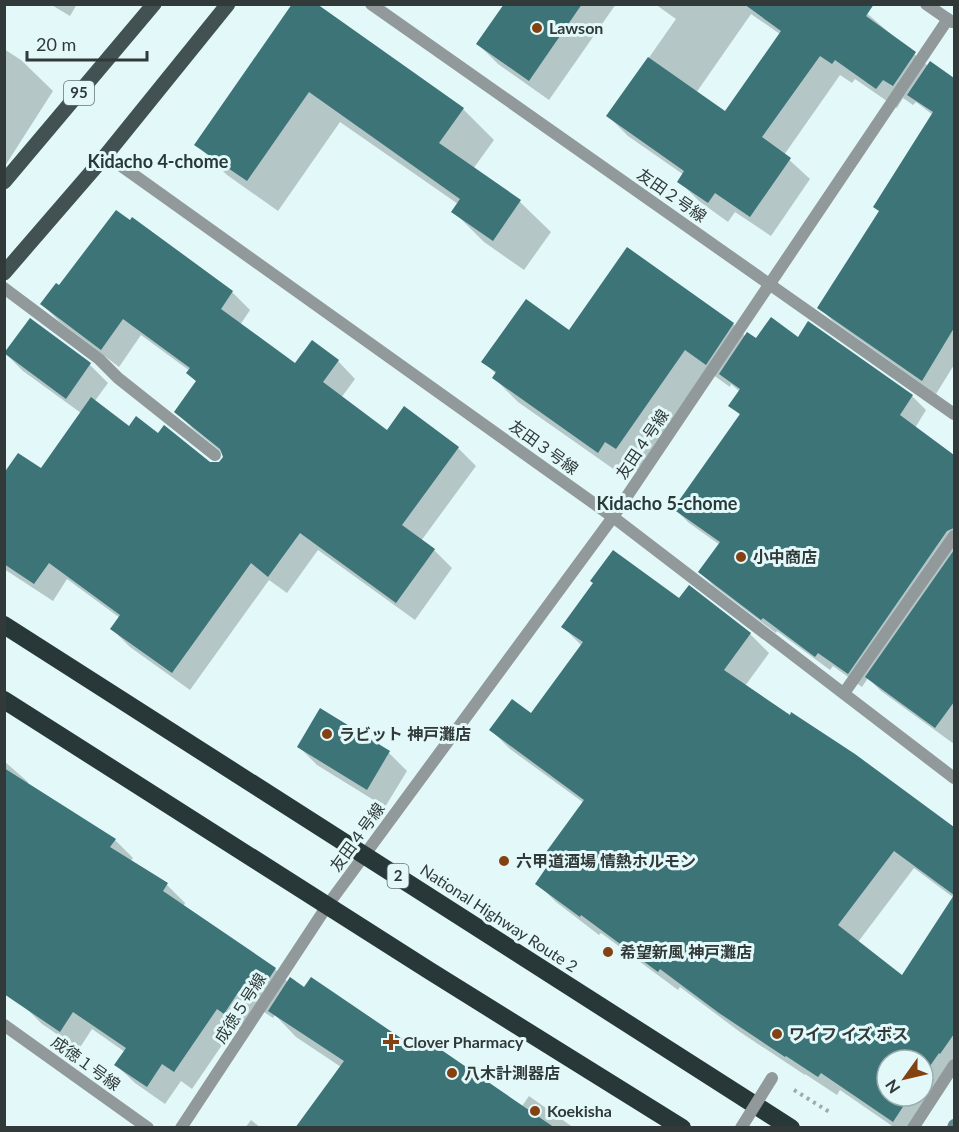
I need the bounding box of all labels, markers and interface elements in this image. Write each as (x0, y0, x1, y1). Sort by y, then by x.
place label: Lawson (549, 18, 603, 37)
marker: Lawson (530, 21, 544, 35)
scale bar (27, 24, 147, 62)
text: 20 m (36, 33, 76, 55)
road number: 95 (64, 81, 94, 105)
district label: Kidacho 4-chome (88, 150, 229, 172)
street label: 友田２号線 (634, 164, 711, 225)
street label: 友田４号線 (611, 405, 672, 482)
street label: 友田３号線 (506, 415, 582, 478)
district label: Kidacho 5-chome (597, 492, 738, 514)
place label: 小中商店 (753, 547, 817, 566)
marker: 小中商店 (734, 550, 748, 564)
place label: ラビット 神戸灘店 (339, 724, 471, 743)
marker: ラビット 神戸灘店 (320, 727, 334, 741)
street label: 友田４号線 (325, 799, 388, 875)
place label: 六甲道酒場 情熱ホルモン (516, 851, 696, 870)
marker: 六甲道酒場 情熱ホルモン (497, 854, 511, 868)
street label: National Highway Route 2 (417, 860, 582, 976)
road number: 2 (388, 864, 408, 888)
place label: 希望新風 神戸灘店 (620, 942, 752, 961)
marker: 希望新風 神戸灘店 (601, 945, 615, 959)
street label: 成徳５号線 (210, 969, 269, 1046)
place label: ワイフ イズ ボス (789, 1024, 908, 1043)
marker: ワイフ イズ ボス (770, 1027, 784, 1041)
street label: 成徳１号線 (48, 1031, 124, 1094)
place label: Clover Pharmacy (403, 1032, 524, 1051)
marker: Clover Pharmacy (384, 1035, 398, 1049)
north arrow (875, 1048, 935, 1108)
place label: 八木計測器店 (464, 1063, 560, 1082)
marker: 八木計測器店 (445, 1066, 459, 1080)
text: N (881, 1076, 903, 1097)
place label: Koekisha (547, 1101, 612, 1120)
marker: Koekisha (528, 1104, 542, 1118)

